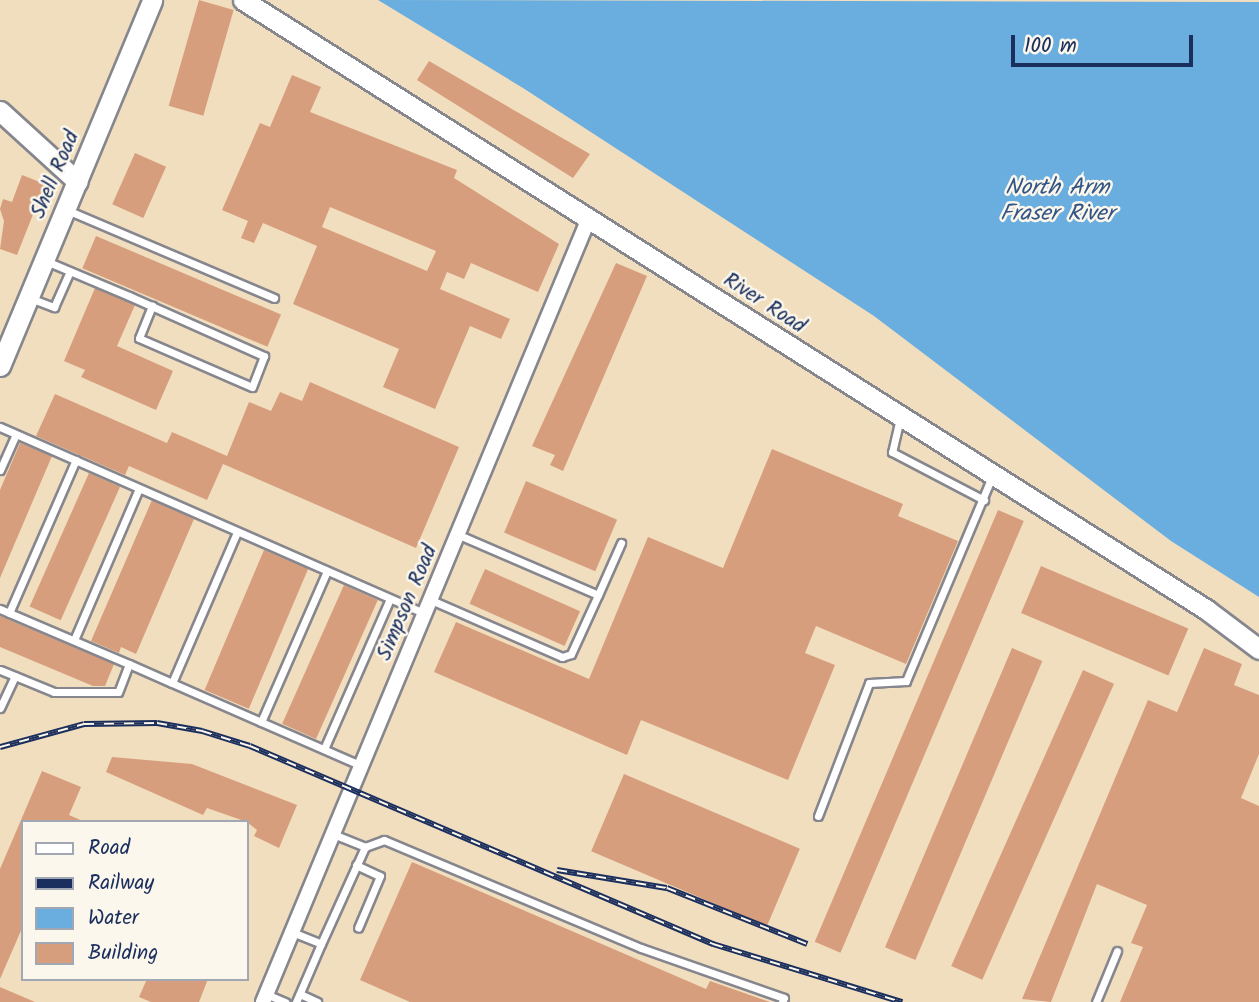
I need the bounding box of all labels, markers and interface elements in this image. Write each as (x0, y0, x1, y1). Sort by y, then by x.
scale bar (1014, 21, 1196, 65)
text: 100 m (1024, 30, 1077, 63)
street label: Shell Road (26, 127, 86, 223)
water label: North Arm Fraser River (1000, 174, 1114, 228)
street label: River Road (718, 268, 810, 340)
street label: Simpson Road (372, 541, 444, 665)
legend (21, 820, 248, 981)
text: Road (88, 832, 130, 865)
text: Railway (88, 867, 154, 900)
text: Water (88, 902, 139, 935)
text: Building (88, 937, 158, 970)

